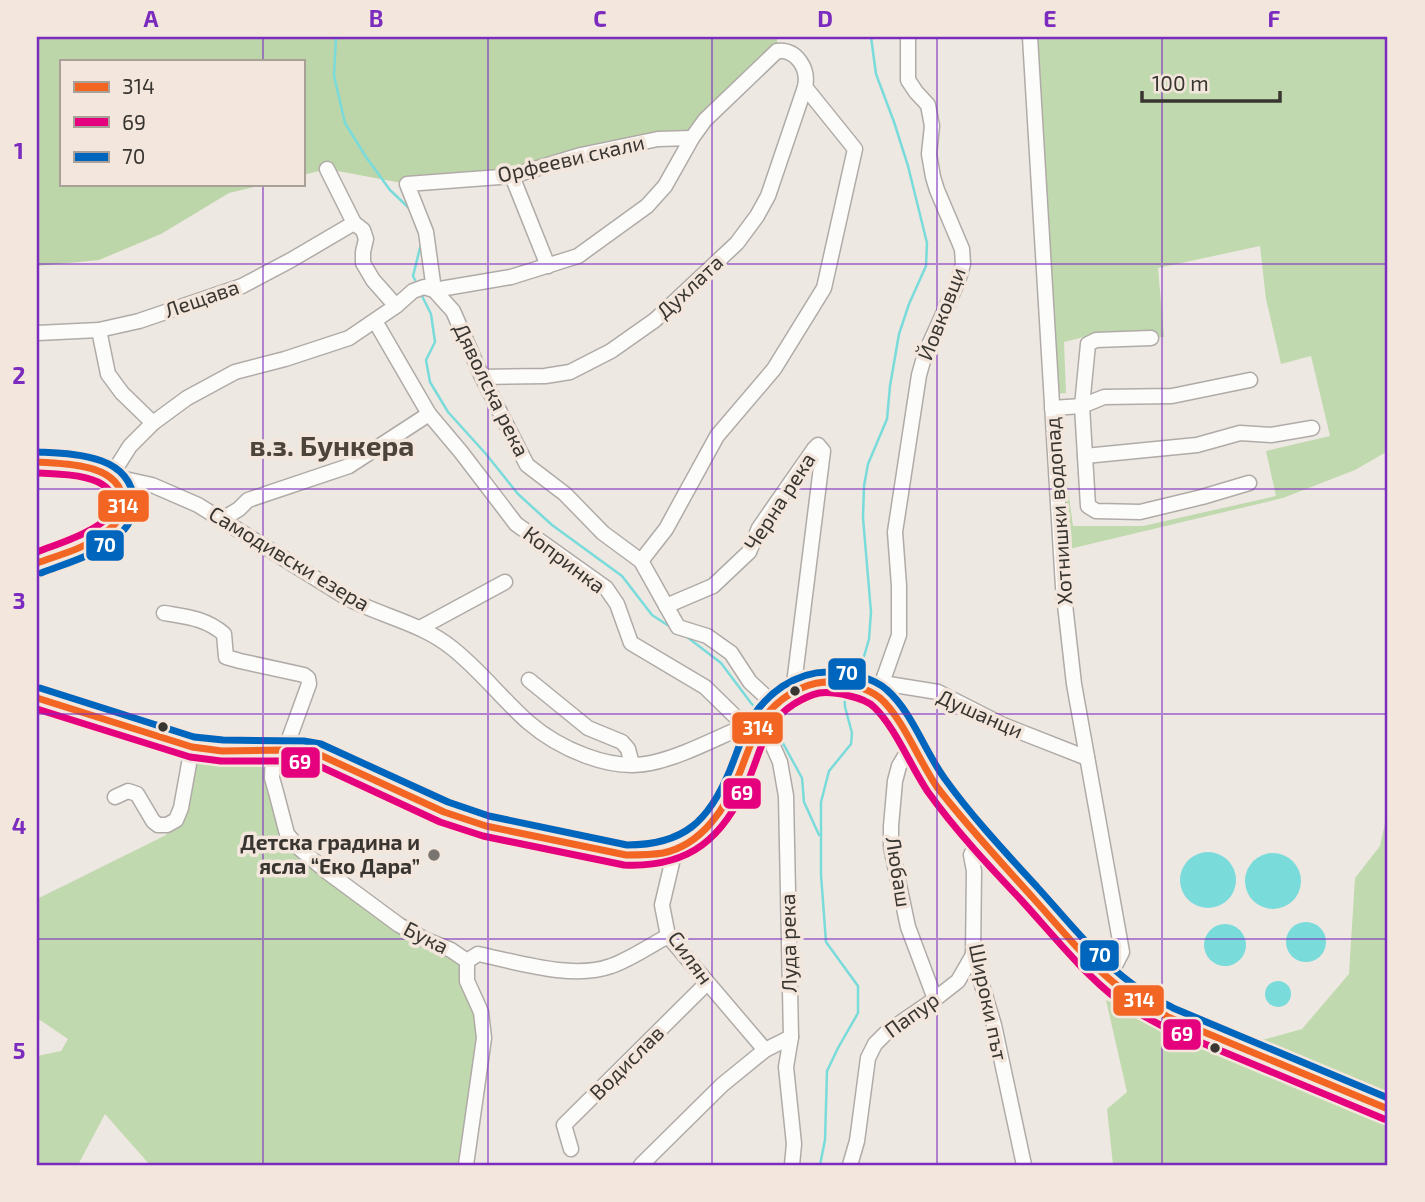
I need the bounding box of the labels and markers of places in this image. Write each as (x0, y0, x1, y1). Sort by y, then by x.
unlabelled marker (788, 684, 802, 698)
unlabelled marker (156, 720, 170, 734)
place label: Детска градина и ясла “Еко Дара” (240, 829, 420, 878)
marker: Детска градина и ясла “Еко Дара” (426, 847, 442, 863)
unlabelled marker (1208, 1041, 1222, 1055)

